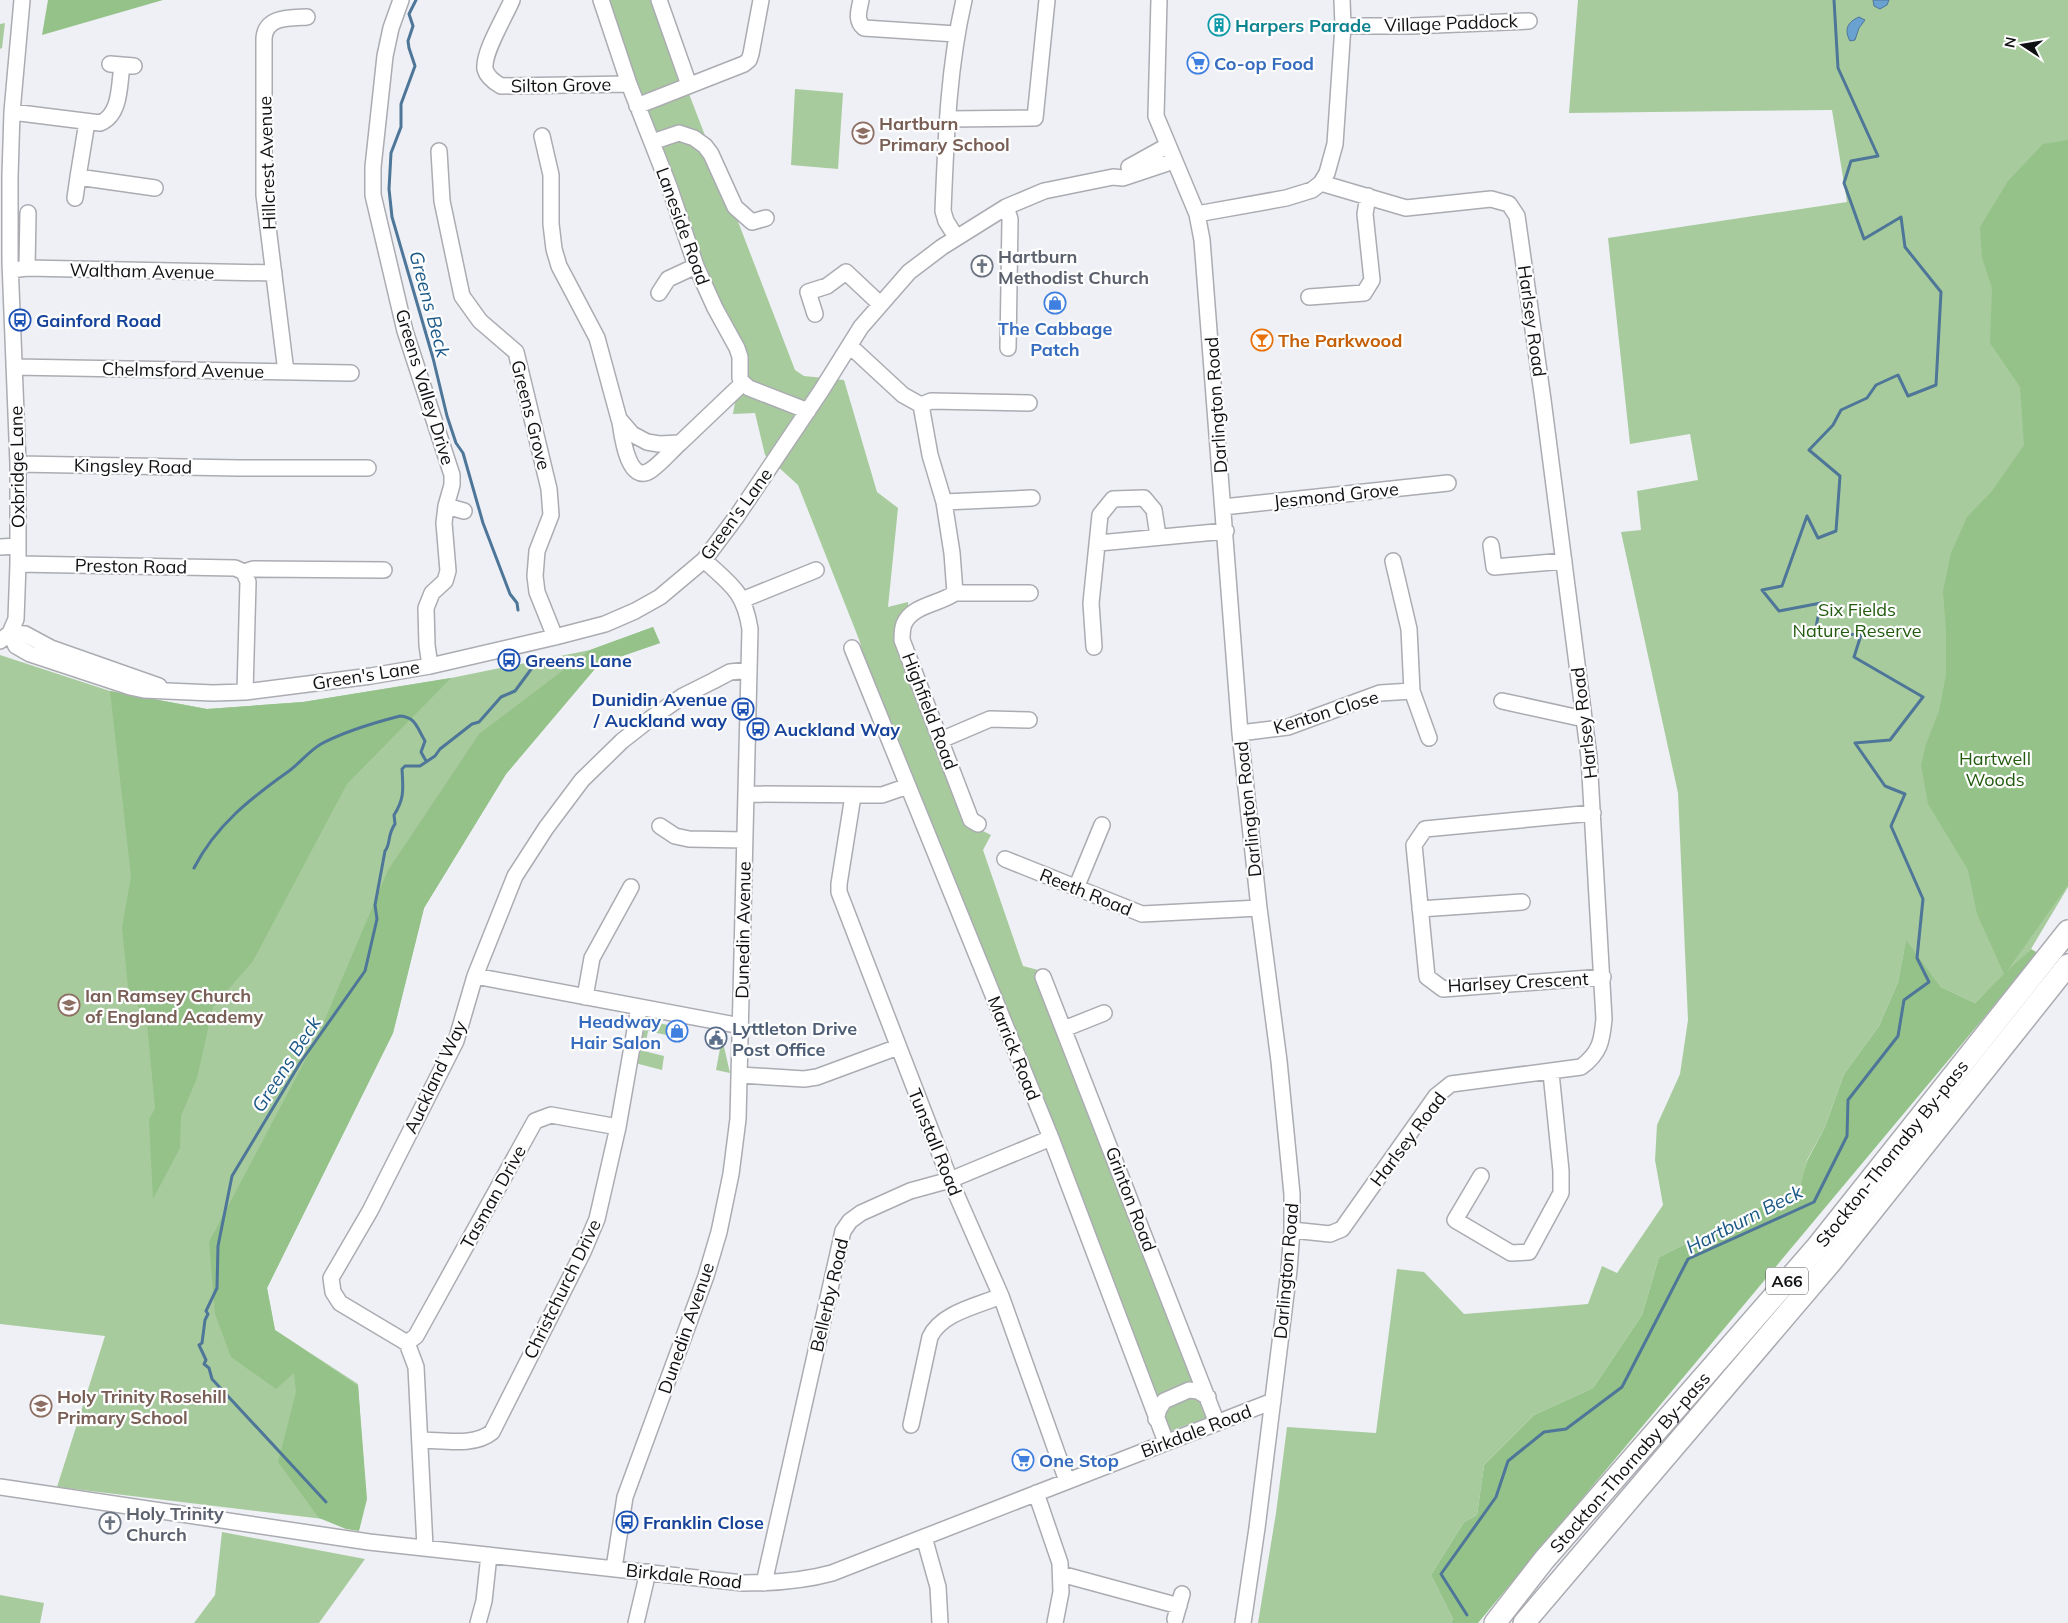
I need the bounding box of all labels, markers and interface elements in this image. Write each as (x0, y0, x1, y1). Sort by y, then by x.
street label: Village Paddock (1384, 9, 1519, 37)
building icon: Harpers Parade (1207, 13, 1231, 37)
place label: Harpers Parade (1235, 14, 1371, 37)
north arrow (1998, 20, 2048, 70)
text: N (2000, 35, 2020, 49)
supermarket icon: Co-op Food (1186, 51, 1210, 75)
place label: Co-op Food (1214, 52, 1314, 75)
street label: Silton Grove (511, 73, 611, 97)
street label: Hillcrest Avenue (253, 95, 281, 231)
place label: Hartburn Primary School (879, 112, 1010, 156)
school or university icon: Hartburn Primary School (851, 121, 875, 145)
street label: Laneside Road (651, 164, 715, 288)
place label: Hartburn Methodist Church (998, 245, 1149, 289)
water label: Greens Beck (404, 248, 456, 361)
church icon: Hartburn Methodist Church (970, 254, 994, 278)
street label: Waltham Avenue (69, 258, 215, 284)
street label: Harlsey Road (1513, 264, 1551, 378)
shop icon: The Cabbage Patch (1043, 291, 1067, 315)
street label: Greens Valley Drive (390, 306, 460, 468)
bus stop icon: Gainford Road (8, 308, 32, 332)
place label: Gainford Road (36, 309, 161, 332)
place label: The Cabbage Patch (998, 317, 1112, 361)
bar icon: The Parkwood (1250, 328, 1274, 352)
place label: The Parkwood (1278, 329, 1402, 352)
street label: Darlington Road (1200, 336, 1232, 474)
street label: Chelmsford Avenue (102, 357, 264, 383)
street label: Greens Grove (506, 358, 556, 472)
street label: Oxbridge Lane (4, 406, 30, 528)
street label: Kingsley Road (74, 453, 192, 479)
street label: Green's Lane (695, 463, 777, 565)
street label: Jesmond Grove (1272, 477, 1400, 513)
street label: Preston Road (75, 554, 187, 578)
park label: Six Fields Nature Reserve (1793, 598, 1921, 642)
bus stop icon: Greens Lane (497, 648, 521, 672)
place label: Greens Lane (525, 649, 632, 672)
street label: Highfield Road (897, 649, 963, 773)
street label: Green's Lane (311, 655, 421, 695)
street label: Harlsey Road (1566, 666, 1602, 780)
street label: Kenton Close (1271, 685, 1381, 739)
place label: Dunidin Avenue / Auckland way (591, 688, 727, 732)
bus stop icon: Dunidin Avenue / Auckland way (731, 697, 755, 721)
bus stop icon: Auckland Way (746, 717, 770, 741)
place label: Auckland Way (774, 718, 900, 741)
street label: Darlington Road (1229, 740, 1267, 878)
park label: Hartwell Woods (1959, 747, 2031, 791)
street label: Dunedin Avenue (730, 861, 756, 999)
street label: Reeth Road (1036, 863, 1136, 921)
street label: Harlsey Crescent (1447, 967, 1589, 997)
place label: Ian Ramsey Church of England Academy (85, 984, 263, 1028)
street label: Marrick Road (983, 992, 1045, 1104)
school or university icon: Ian Ramsey Church of England Academy (57, 993, 81, 1017)
place label: Headway Hair Salon (570, 1010, 661, 1054)
water label: Greens Beck (246, 1011, 326, 1116)
street label: Auckland Way (399, 1016, 471, 1137)
place label: Lyttleton Drive Post Office (732, 1017, 857, 1061)
shop icon: Headway Hair Salon (665, 1019, 689, 1043)
public building icon: Lyttleton Drive Post Office (704, 1026, 728, 1050)
street label: Stockton-Thornaby By-pass (1810, 1055, 1973, 1251)
street label: Tunstall Road (903, 1085, 967, 1199)
street label: Harlsey Road (1365, 1087, 1451, 1191)
street label: Tasman Drive (455, 1141, 531, 1253)
street label: Grinton Road (1100, 1143, 1162, 1255)
water label: Hartburn Beck (1682, 1179, 1807, 1259)
street label: Darlington Road (1269, 1202, 1303, 1340)
street label: Christchurch Drive (518, 1215, 606, 1363)
street label: Bellerby Road (805, 1236, 853, 1354)
street label: Dunedin Avenue (653, 1259, 719, 1397)
road number: A66 (1766, 1268, 1808, 1294)
street label: Stockton-Thornaby By-pass (1544, 1366, 1715, 1557)
place label: Holy Trinity Rosehill Primary School (57, 1385, 227, 1429)
school or university icon: Holy Trinity Rosehill Primary School (29, 1394, 53, 1418)
street label: Birkdale Road (1137, 1399, 1255, 1463)
supermarket icon: One Stop (1011, 1448, 1035, 1472)
place label: One Stop (1039, 1449, 1119, 1472)
place label: Holy Trinity Church (126, 1502, 224, 1546)
bus stop icon: Franklin Close (615, 1510, 639, 1534)
church icon: Holy Trinity Church (98, 1511, 122, 1535)
place label: Franklin Close (643, 1511, 764, 1534)
street label: Birkdale Road (625, 1558, 743, 1594)

